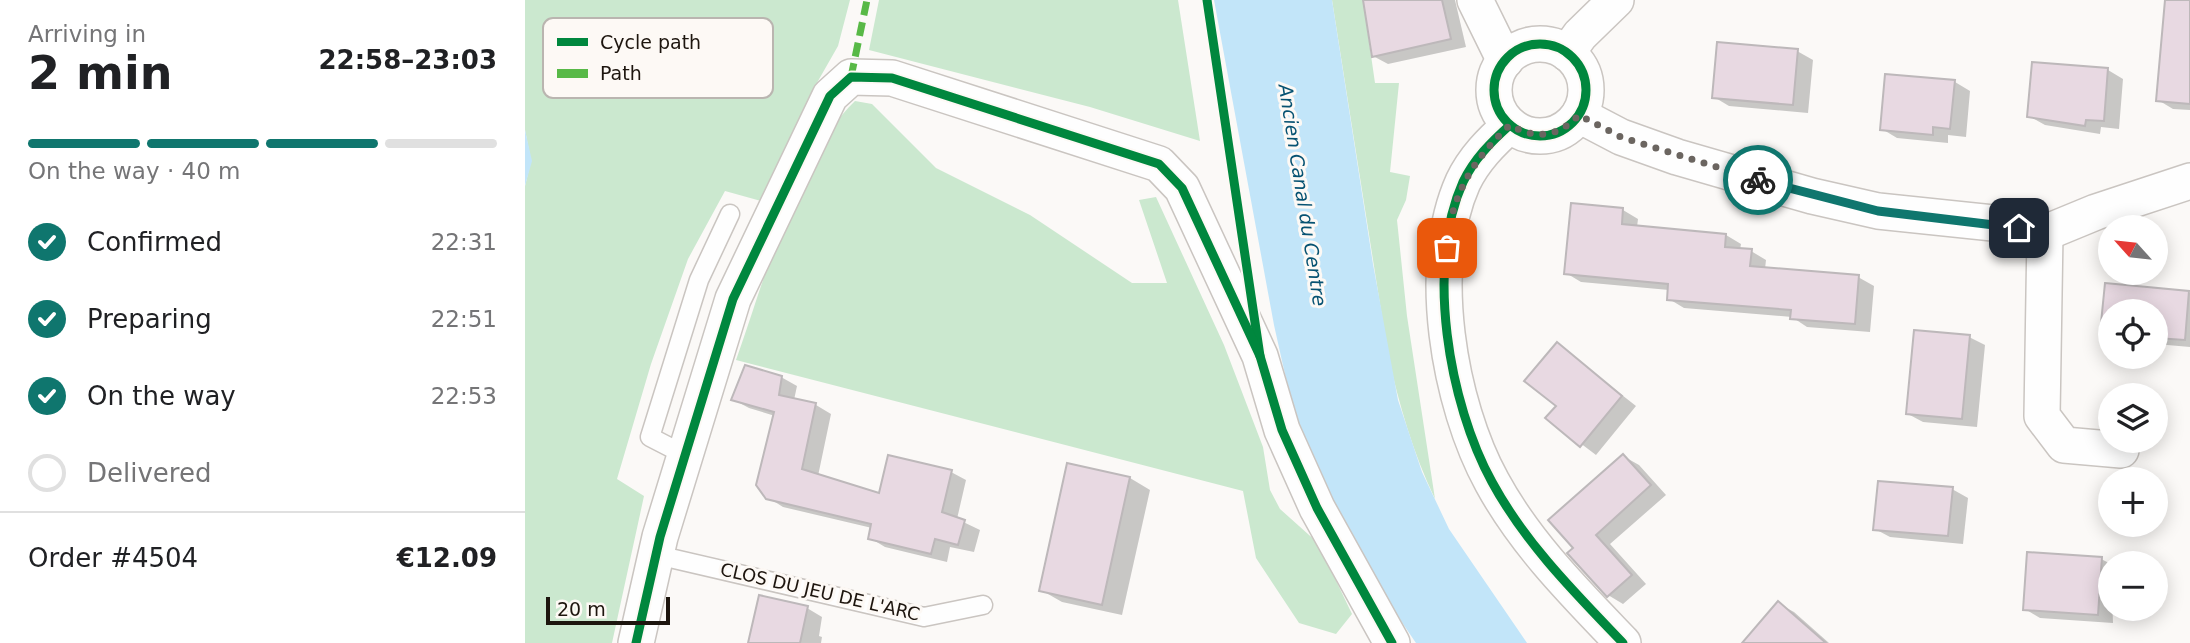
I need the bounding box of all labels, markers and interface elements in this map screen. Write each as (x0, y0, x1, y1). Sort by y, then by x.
legend (543, 18, 773, 98)
text: Arriving in (28, 21, 146, 47)
text: Cycle path (600, 31, 701, 53)
text: 22:58–23:03 (318, 45, 497, 75)
text: 2 min (28, 46, 172, 100)
text: Path (600, 62, 642, 84)
water label: Ancien Canal du Centre (1274, 80, 1331, 308)
courier (1723, 145, 1793, 215)
text: On the way · 40 m (28, 158, 240, 184)
icon: bike (1739, 161, 1777, 199)
pin (1989, 198, 2049, 258)
icon: home (2000, 209, 2038, 247)
north arrow (2098, 215, 2168, 285)
map controls (2098, 215, 2168, 621)
pin (1417, 218, 1477, 278)
icon: check (28, 223, 66, 261)
text: Confirmed (87, 227, 222, 257)
text: 22:31 (431, 229, 497, 255)
icon: bag (1428, 229, 1466, 267)
button: locate (2098, 299, 2168, 369)
icon: check (28, 300, 66, 338)
text: Preparing (87, 304, 212, 334)
text: 22:51 (431, 306, 497, 332)
icon: check (28, 377, 66, 415)
text: On the way (87, 381, 236, 411)
text: 22:53 (431, 383, 497, 409)
button: layers (2098, 383, 2168, 453)
text: Delivered (87, 458, 211, 488)
button: + (2098, 467, 2168, 537)
text: Order #4504 (28, 543, 198, 573)
text: €12.09 (397, 543, 497, 573)
button: − (2098, 551, 2168, 621)
street label: CLOS DU JEU DE L'ARC (718, 558, 922, 625)
scale bar (546, 594, 670, 626)
text: 20 m (557, 598, 606, 620)

